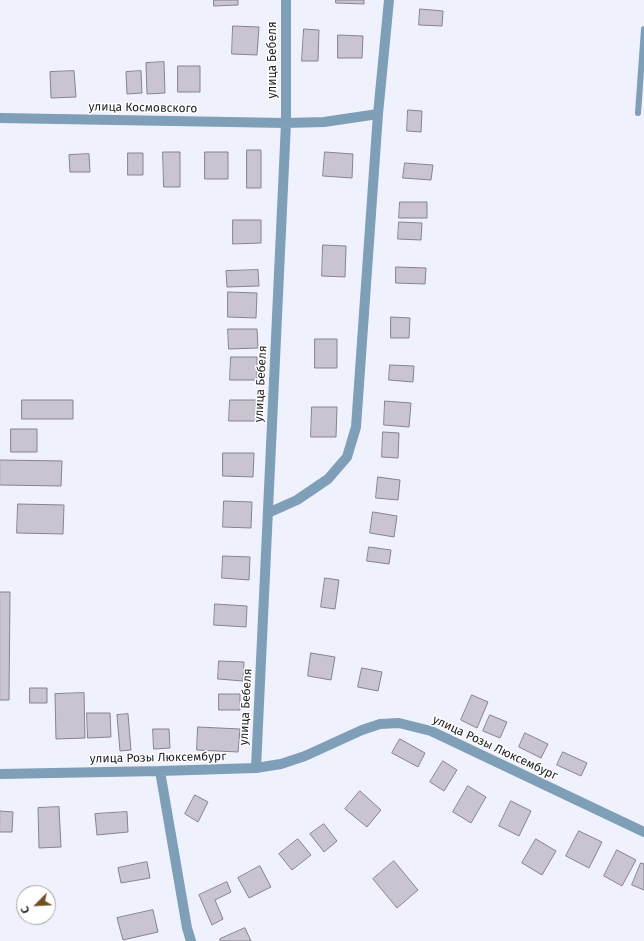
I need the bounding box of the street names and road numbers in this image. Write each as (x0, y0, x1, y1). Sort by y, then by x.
street label: улица Бебеля (266, 22, 280, 98)
street label: улица Космовского (89, 100, 197, 116)
street label: улица Бебеля (252, 345, 270, 423)
street label: улица Бебеля (237, 668, 255, 746)
street label: улица Розы Люксембург (430, 713, 560, 783)
street label: улица Розы Люксембург (90, 750, 226, 766)

